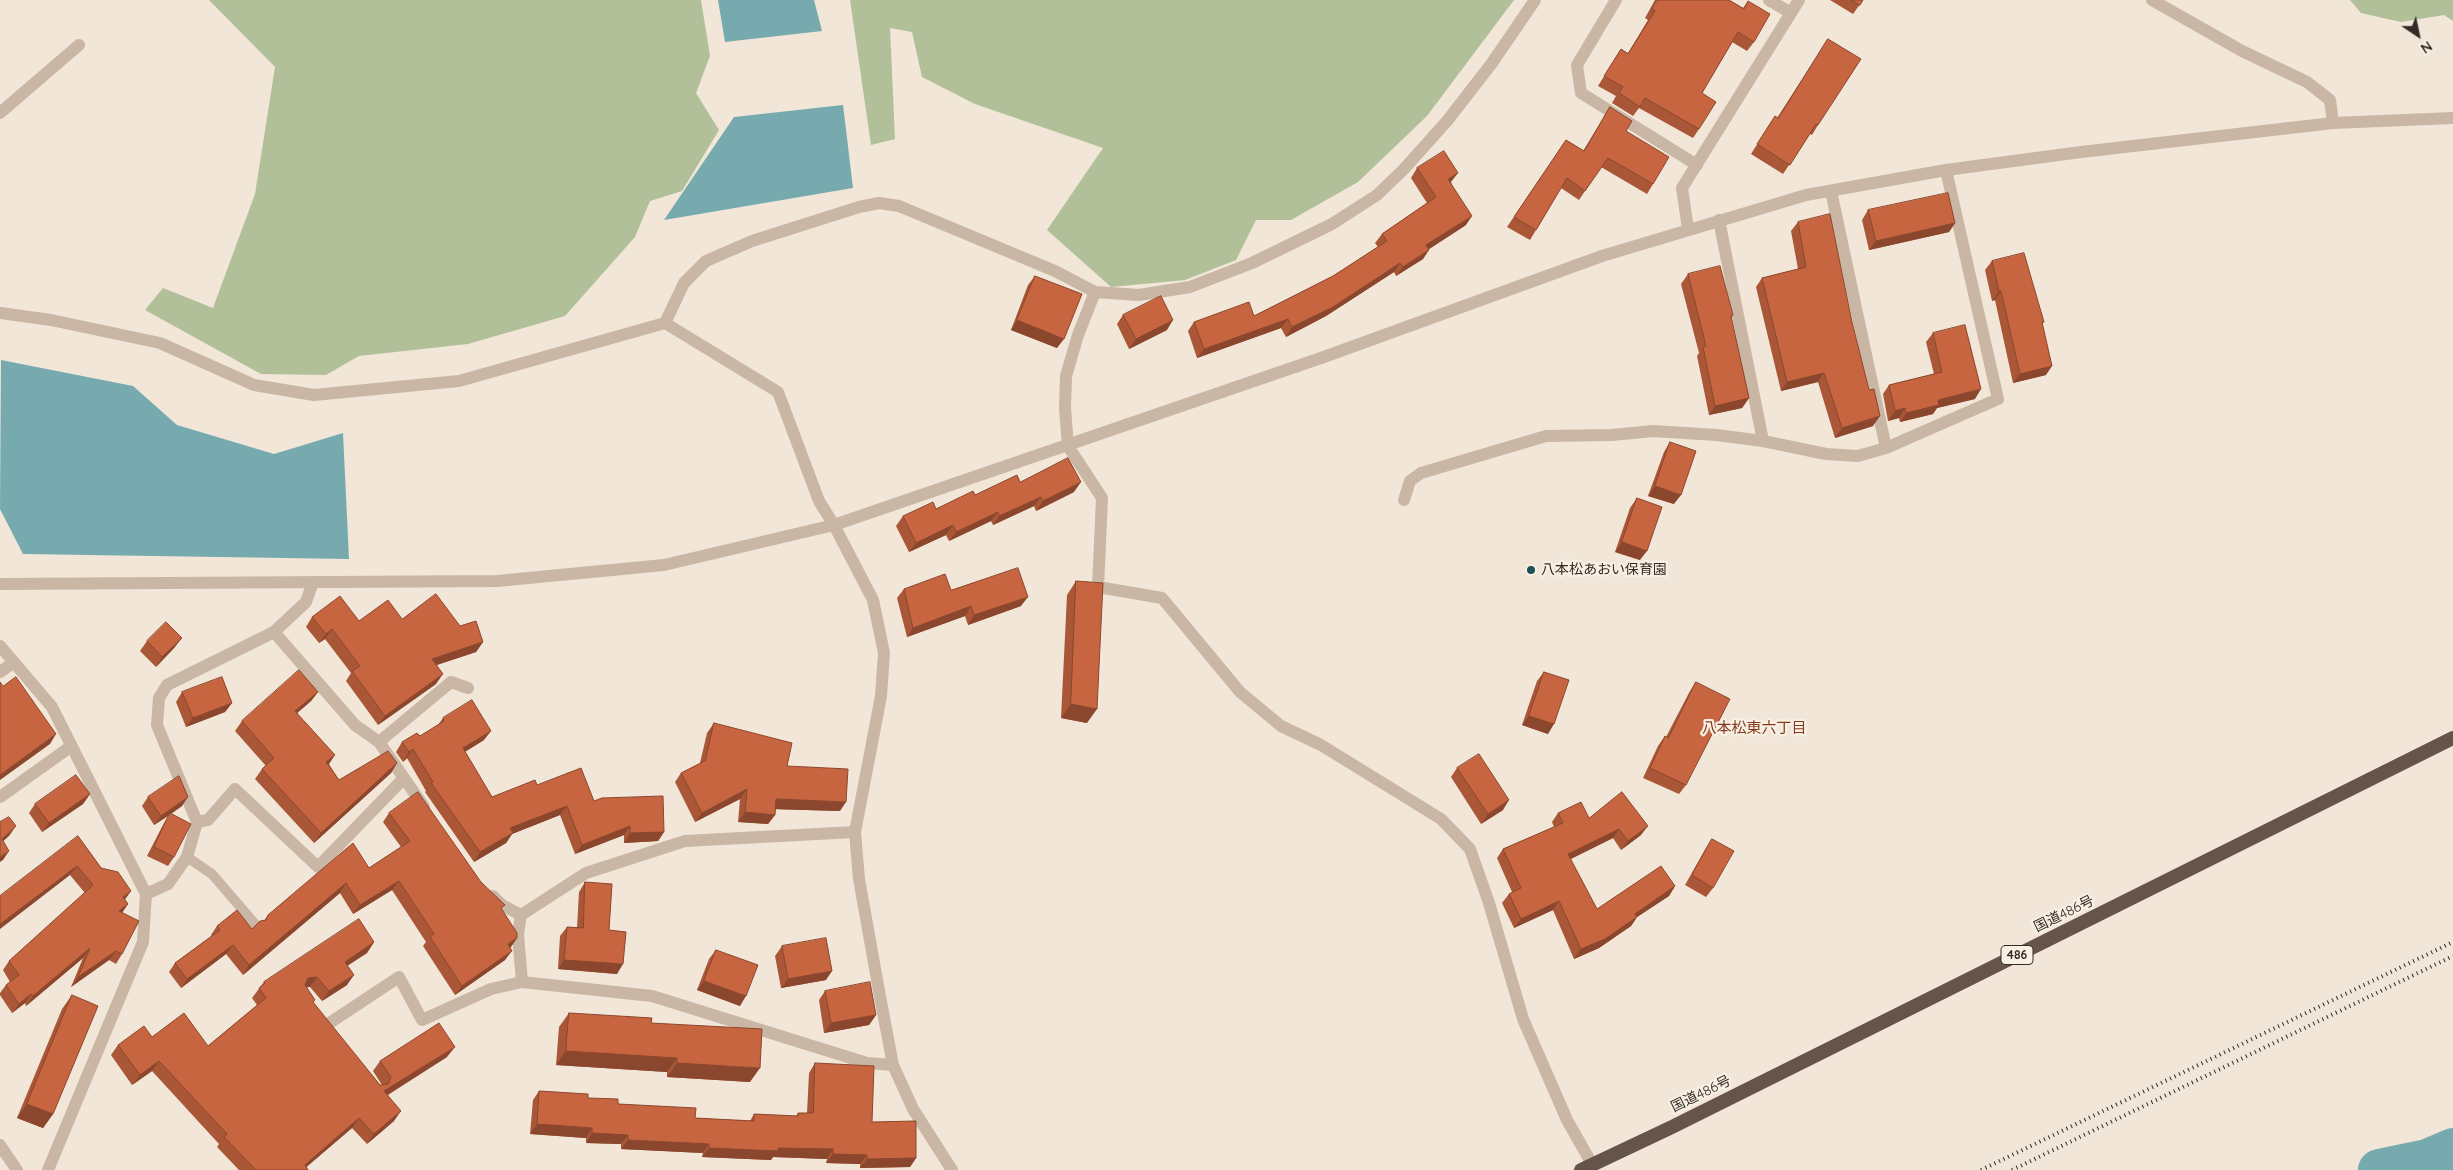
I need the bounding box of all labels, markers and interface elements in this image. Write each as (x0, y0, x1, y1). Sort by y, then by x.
north arrow (2393, 10, 2443, 60)
text: N (2417, 37, 2436, 58)
place label: 八本松あおい保育園 (1541, 562, 1667, 578)
marker: 八本松あおい保育園 (1525, 564, 1537, 576)
district label: 八本松東六丁目 (1702, 719, 1806, 737)
street label: 国道486号 (2031, 892, 2097, 936)
road number: 486 (2001, 946, 2033, 964)
street label: 国道486号 (1668, 1072, 1734, 1116)

